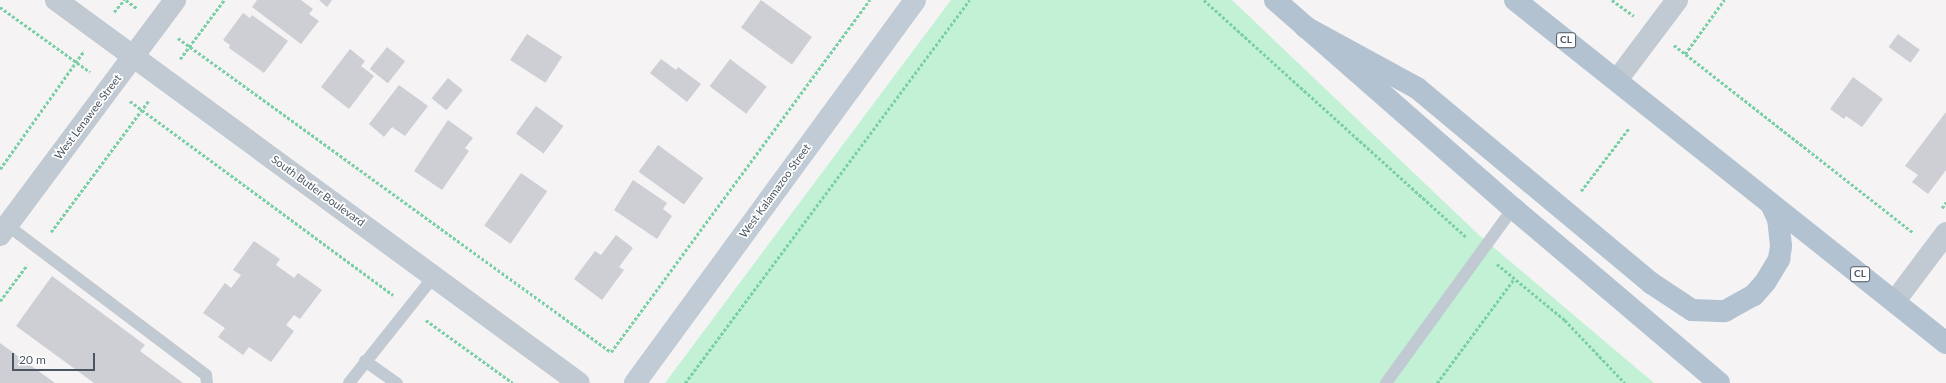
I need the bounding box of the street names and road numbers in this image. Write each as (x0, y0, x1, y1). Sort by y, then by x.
road number: CL (1556, 32, 1576, 48)
street label: West Lenawee Street (52, 72, 124, 162)
street label: West Kalamazoo Street (737, 142, 813, 240)
street label: South Butler Boulevard (269, 153, 367, 229)
road number: CL (1850, 266, 1870, 282)

